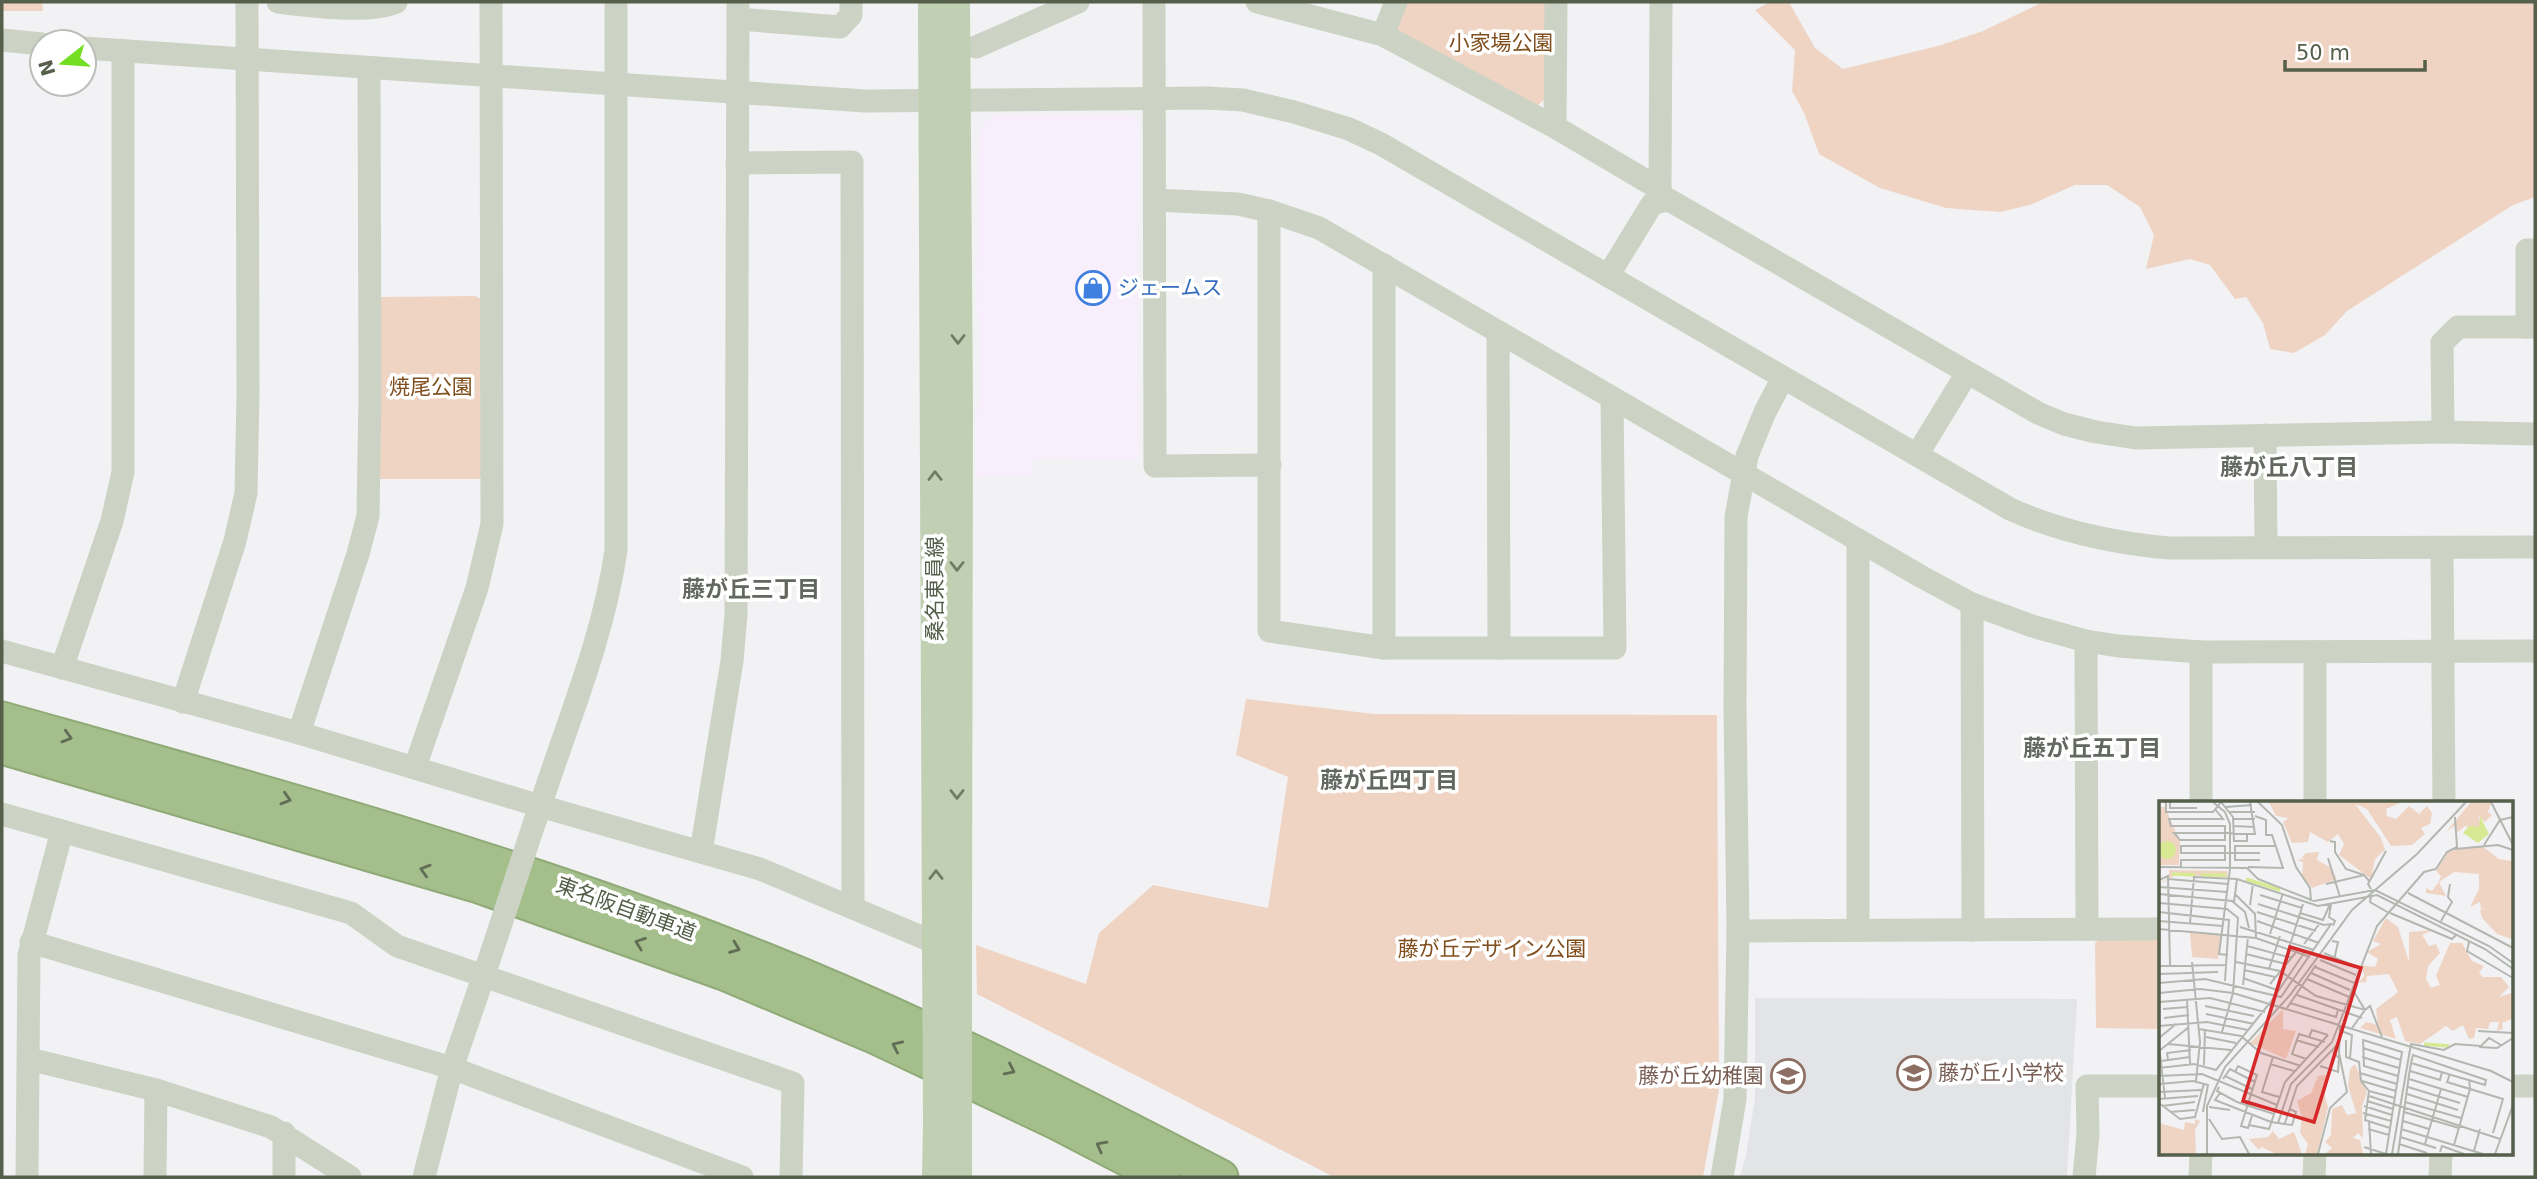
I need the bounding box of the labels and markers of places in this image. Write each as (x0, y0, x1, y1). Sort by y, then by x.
shop icon: ジェームス (1074, 269, 1112, 307)
place label: ジェームス (1118, 276, 1222, 300)
school or university icon: 藤が丘小学校 (1895, 1054, 1933, 1092)
school or university icon: 藤が丘幼稚園 (1769, 1057, 1807, 1095)
place label: 藤が丘小学校 (1938, 1061, 2064, 1085)
place label: 藤が丘幼稚園 (1638, 1064, 1764, 1088)

